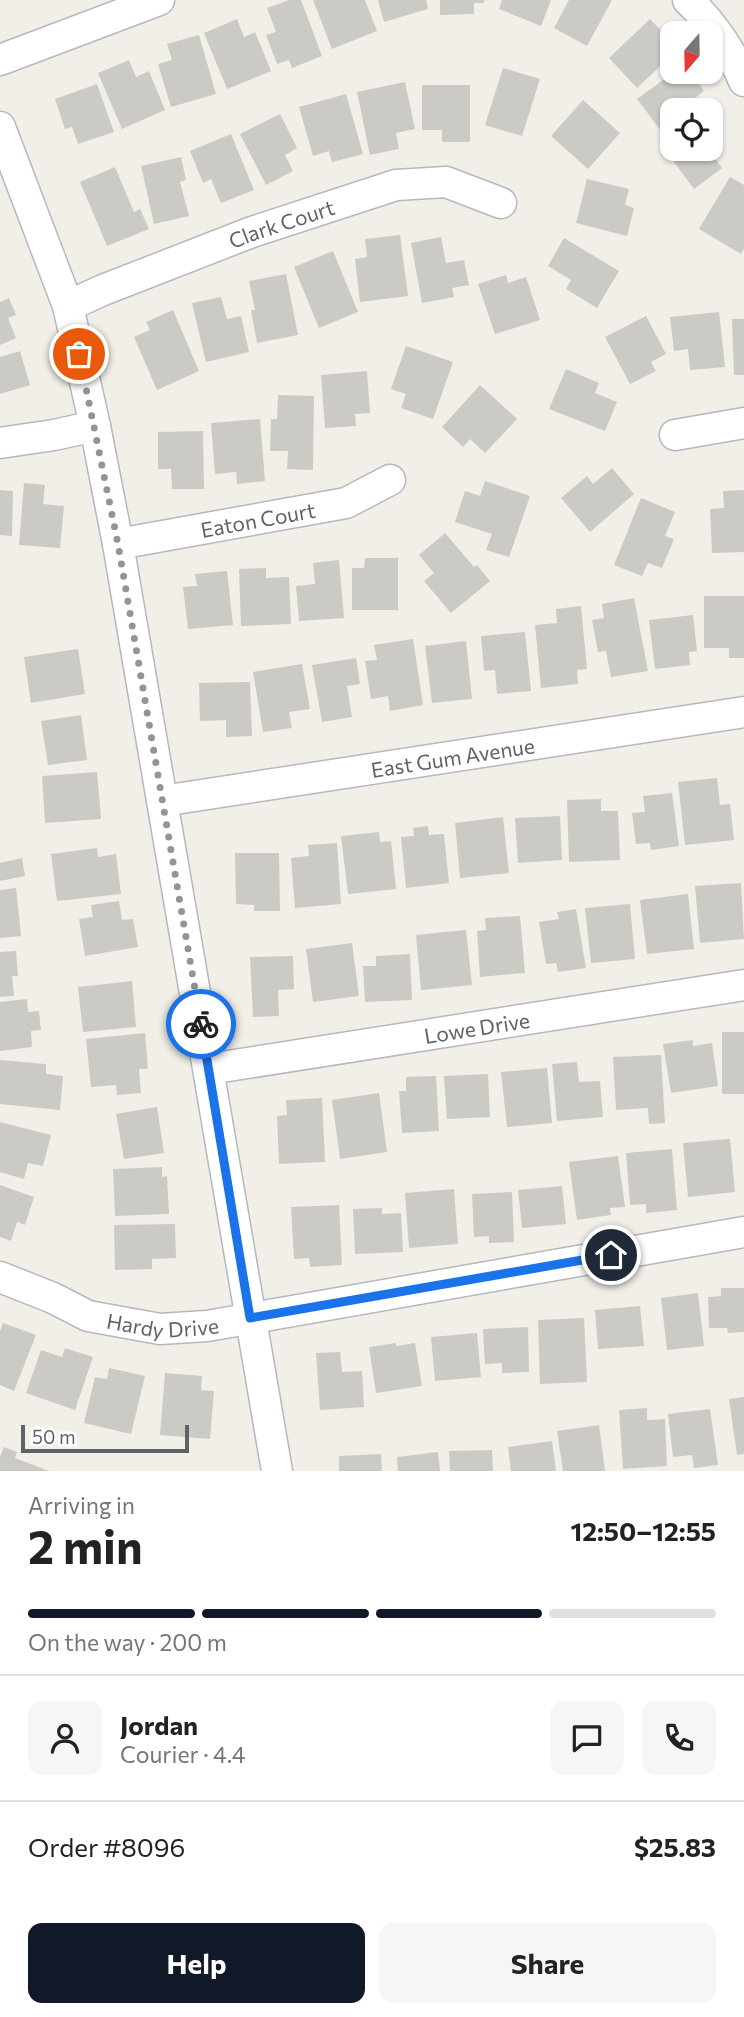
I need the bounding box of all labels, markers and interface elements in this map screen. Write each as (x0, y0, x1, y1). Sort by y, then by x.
north arrow (660, 21, 723, 84)
map controls (660, 21, 723, 161)
button: locate (660, 98, 723, 161)
street label: Clark Court (225, 194, 337, 253)
pin (49, 324, 109, 384)
icon: bag (60, 335, 98, 373)
street label: Eaton Court (198, 496, 317, 541)
street label: East Gum Avenue (369, 732, 536, 781)
courier (166, 989, 236, 1059)
icon: bike (182, 1005, 220, 1043)
street label: Lowe Drive (422, 1006, 531, 1048)
pin (581, 1225, 641, 1285)
icon: home (592, 1236, 630, 1274)
street label: Hardy Drive (105, 1307, 221, 1342)
scale bar (21, 1422, 189, 1454)
text: 50 m (32, 1425, 76, 1448)
text: Arriving in (28, 1491, 135, 1519)
text: 12:50–12:55 (570, 1515, 716, 1546)
text: 2 min (28, 1517, 143, 1573)
text: On the way · 200 m (28, 1628, 227, 1656)
button: person (28, 1701, 102, 1775)
button: chat (550, 1701, 624, 1775)
button: phone (642, 1701, 716, 1775)
text: Jordan (120, 1709, 198, 1740)
text: Courier · 4.4 (120, 1740, 246, 1768)
text: Order #8096 (28, 1831, 185, 1862)
text: $25.83 (634, 1831, 716, 1862)
button: Help (28, 1923, 365, 2003)
button: Share (379, 1923, 716, 2003)

